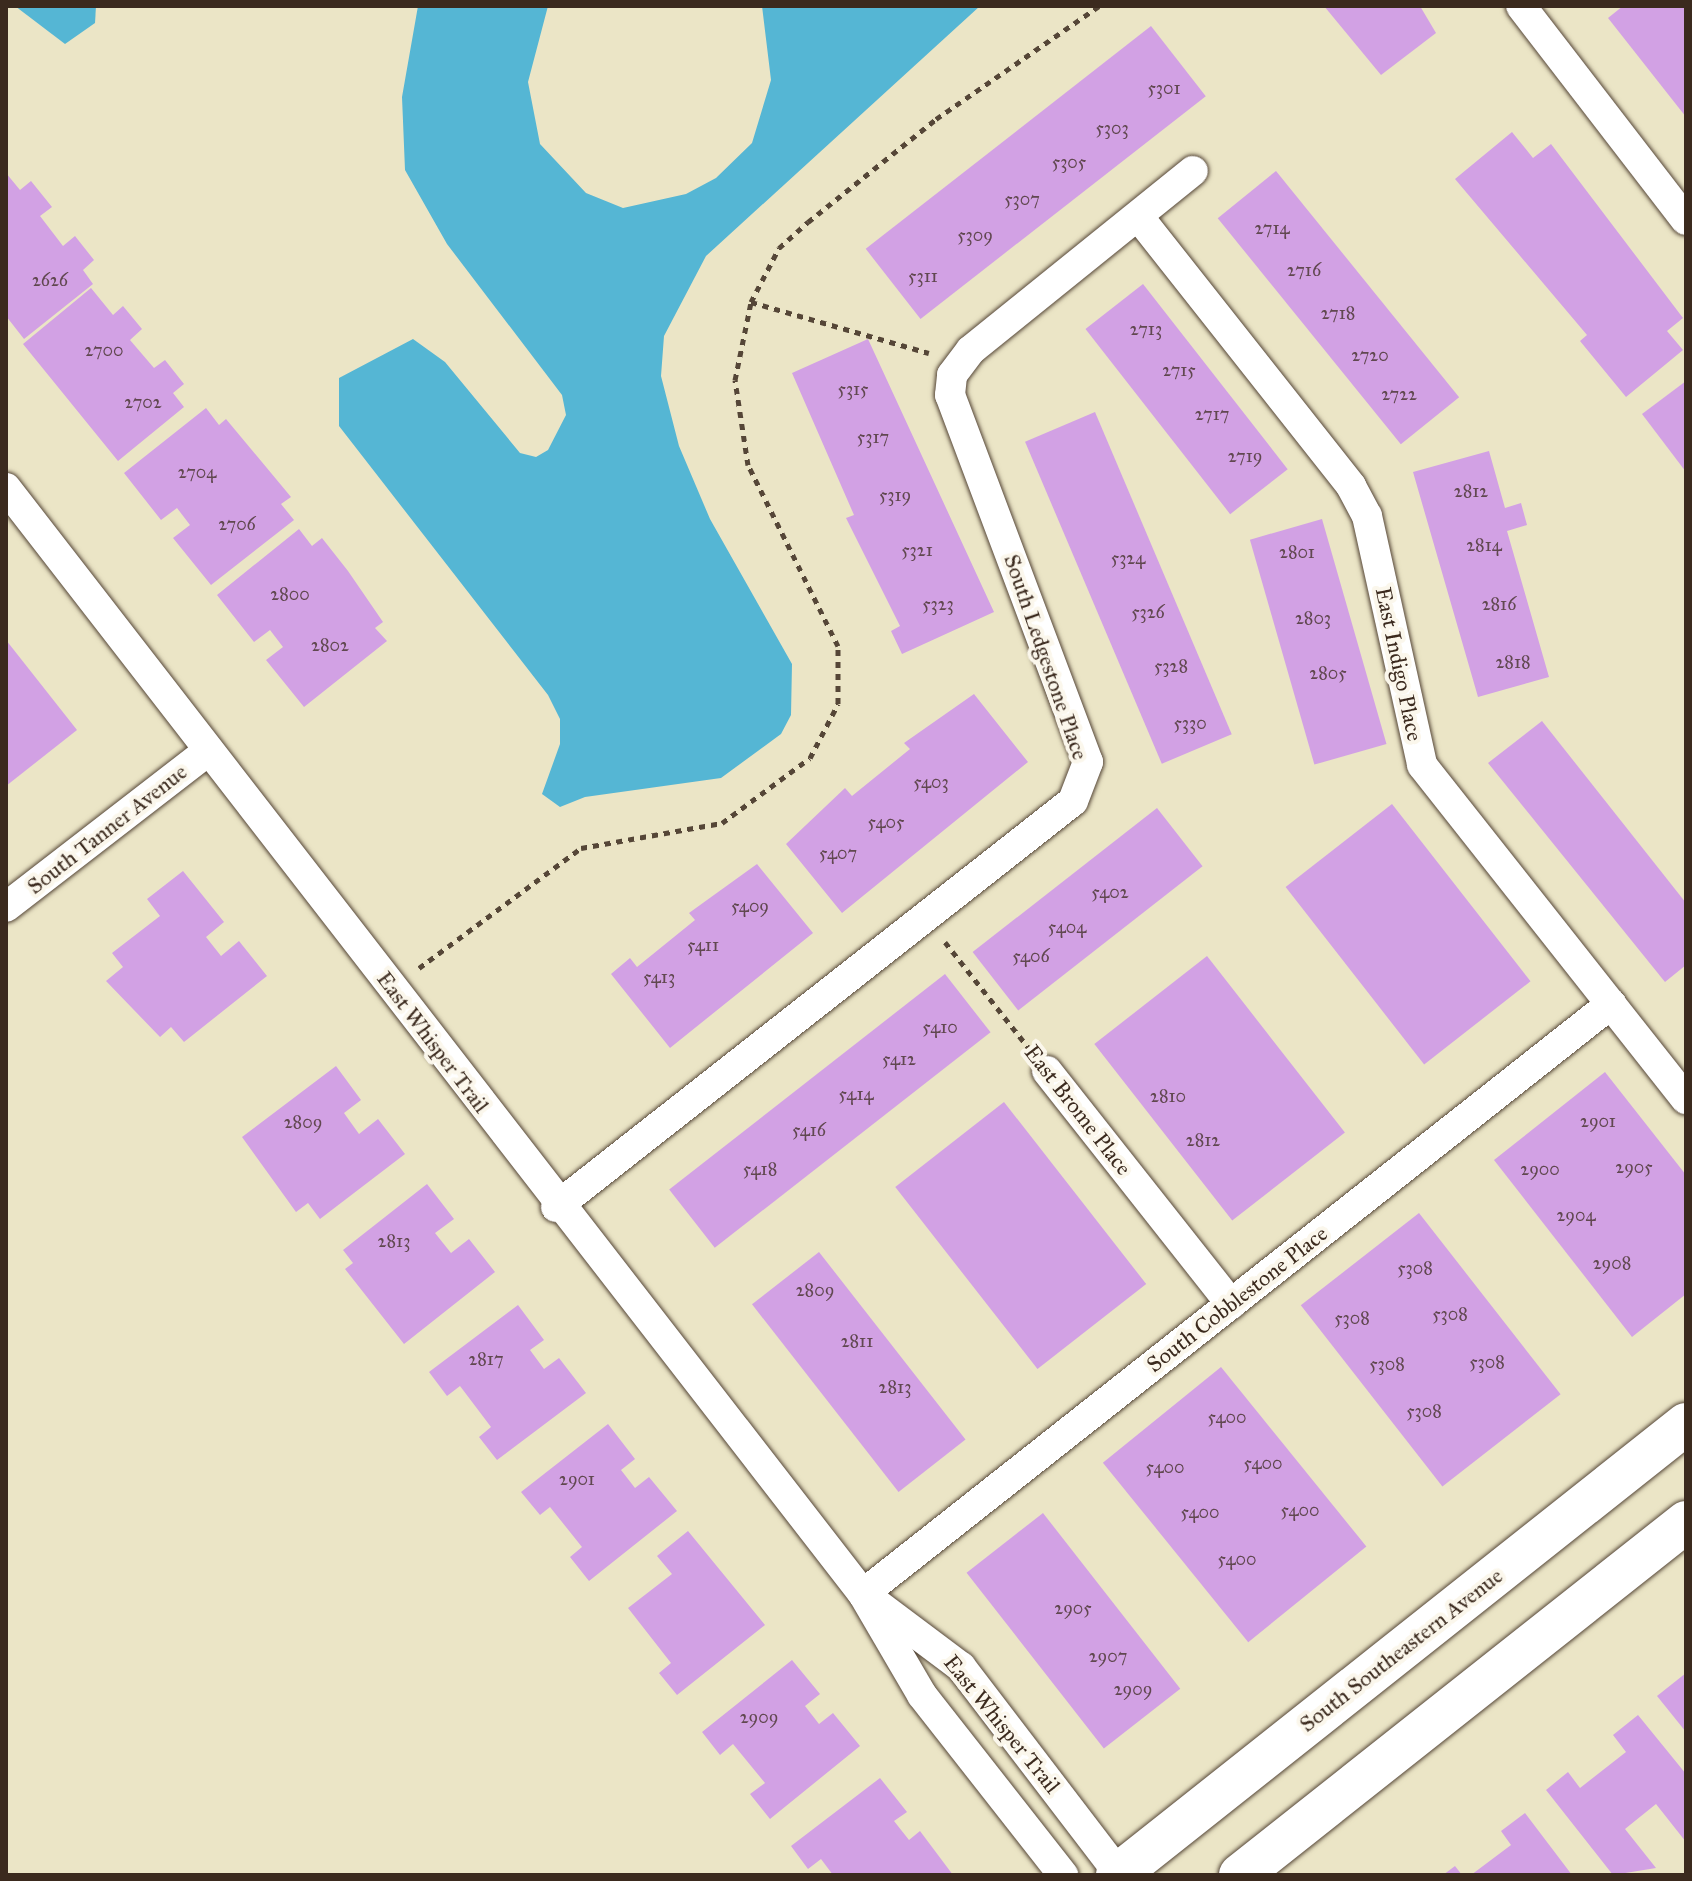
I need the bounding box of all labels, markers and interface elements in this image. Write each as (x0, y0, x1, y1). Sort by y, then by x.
house number: 5301 (1148, 77, 1180, 99)
house number: 5303 (1095, 117, 1129, 139)
house number: 5305 (1052, 151, 1086, 173)
house number: 5307 (1004, 188, 1040, 210)
house number: 2714 (1254, 217, 1290, 239)
house number: 5309 (957, 224, 993, 246)
house number: 2716 (1287, 259, 1321, 281)
house number: 5311 (908, 265, 938, 287)
house number: 2626 (32, 269, 68, 291)
house number: 2718 (1321, 302, 1355, 324)
house number: 2713 (1130, 318, 1162, 340)
house number: 2700 (85, 339, 123, 361)
house number: 2720 (1351, 344, 1389, 366)
house number: 2715 (1162, 359, 1196, 381)
house number: 5315 (838, 378, 868, 400)
house number: 2722 (1381, 383, 1417, 405)
house number: 2702 (124, 391, 162, 413)
house number: 2717 (1195, 403, 1229, 425)
house number: 5317 (857, 426, 889, 448)
house number: 2719 (1228, 445, 1262, 467)
house number: 2704 (178, 461, 216, 483)
house number: 2812 (1454, 480, 1488, 502)
house number: 5319 (879, 484, 911, 506)
house number: 2706 (218, 513, 256, 535)
house number: 2814 (1466, 534, 1502, 556)
house number: 5321 (901, 539, 933, 561)
house number: 2801 (1279, 541, 1315, 563)
house number: 5324 (1111, 547, 1145, 569)
street label: South Ledgestone Place (998, 551, 1094, 763)
house number: 2800 (270, 583, 310, 605)
street label: East Indigo Place (1370, 585, 1428, 743)
house number: 5323 (922, 593, 954, 615)
house number: 2816 (1482, 593, 1516, 615)
house number: 5326 (1131, 601, 1165, 623)
house number: 2803 (1295, 607, 1331, 629)
house number: 2802 (311, 634, 349, 656)
house number: 2818 (1495, 651, 1531, 673)
house number: 5328 (1154, 655, 1188, 677)
house number: 2805 (1309, 662, 1347, 684)
house number: 5330 (1173, 712, 1207, 734)
street label: South Tanner Avenue (22, 758, 192, 900)
house number: 5403 (913, 771, 949, 793)
house number: 5405 (868, 811, 904, 833)
house number: 5407 (819, 842, 857, 864)
house number: 5402 (1091, 881, 1129, 903)
house number: 5409 (731, 895, 769, 917)
house number: 5404 (1048, 916, 1086, 938)
house number: 5411 (687, 934, 719, 956)
house number: 5406 (1012, 945, 1050, 967)
street label: East Whisper Trail (371, 966, 495, 1118)
house number: 5413 (643, 966, 675, 988)
house number: 5410 (922, 1016, 958, 1038)
street label: East Brome Place (1019, 1040, 1137, 1180)
house number: 5412 (882, 1048, 916, 1070)
house number: 5414 (838, 1083, 874, 1105)
house number: 2810 (1150, 1085, 1186, 1107)
house number: 2901 (1580, 1110, 1616, 1132)
house number: 2809 (284, 1111, 322, 1133)
house number: 5416 (792, 1119, 826, 1141)
house number: 2812 (1186, 1129, 1220, 1151)
house number: 2905 (1615, 1156, 1653, 1178)
house number: 5418 (743, 1158, 777, 1180)
house number: 2900 (1520, 1158, 1560, 1180)
house number: 2904 (1556, 1204, 1596, 1226)
street label: South Cobblestone Place (1141, 1220, 1333, 1378)
house number: 2813 (378, 1230, 410, 1252)
house number: 2908 (1593, 1252, 1631, 1274)
house number: 5308 (1397, 1257, 1433, 1279)
house number: 2809 (796, 1279, 834, 1301)
house number: 5308 (1432, 1303, 1468, 1325)
house number: 5308 (1334, 1307, 1370, 1329)
house number: 2811 (841, 1330, 873, 1352)
house number: 2817 (468, 1348, 504, 1370)
house number: 5308 (1469, 1351, 1505, 1373)
house number: 5308 (1369, 1353, 1405, 1375)
house number: 2813 (879, 1376, 911, 1398)
house number: 5308 (1406, 1400, 1442, 1422)
house number: 5400 (1208, 1406, 1246, 1428)
house number: 5400 (1244, 1452, 1282, 1474)
house number: 5400 (1146, 1456, 1184, 1478)
house number: 2901 (559, 1468, 595, 1490)
house number: 5400 (1281, 1499, 1319, 1521)
house number: 5400 (1181, 1501, 1219, 1523)
house number: 5400 (1218, 1548, 1256, 1570)
street label: South Southeastern Avenue (1294, 1563, 1508, 1737)
house number: 2905 (1054, 1597, 1092, 1619)
house number: 2907 (1089, 1645, 1127, 1667)
street label: East Whisper Trail (938, 1650, 1066, 1798)
house number: 2909 (1114, 1678, 1152, 1700)
house number: 2909 (740, 1706, 778, 1728)

